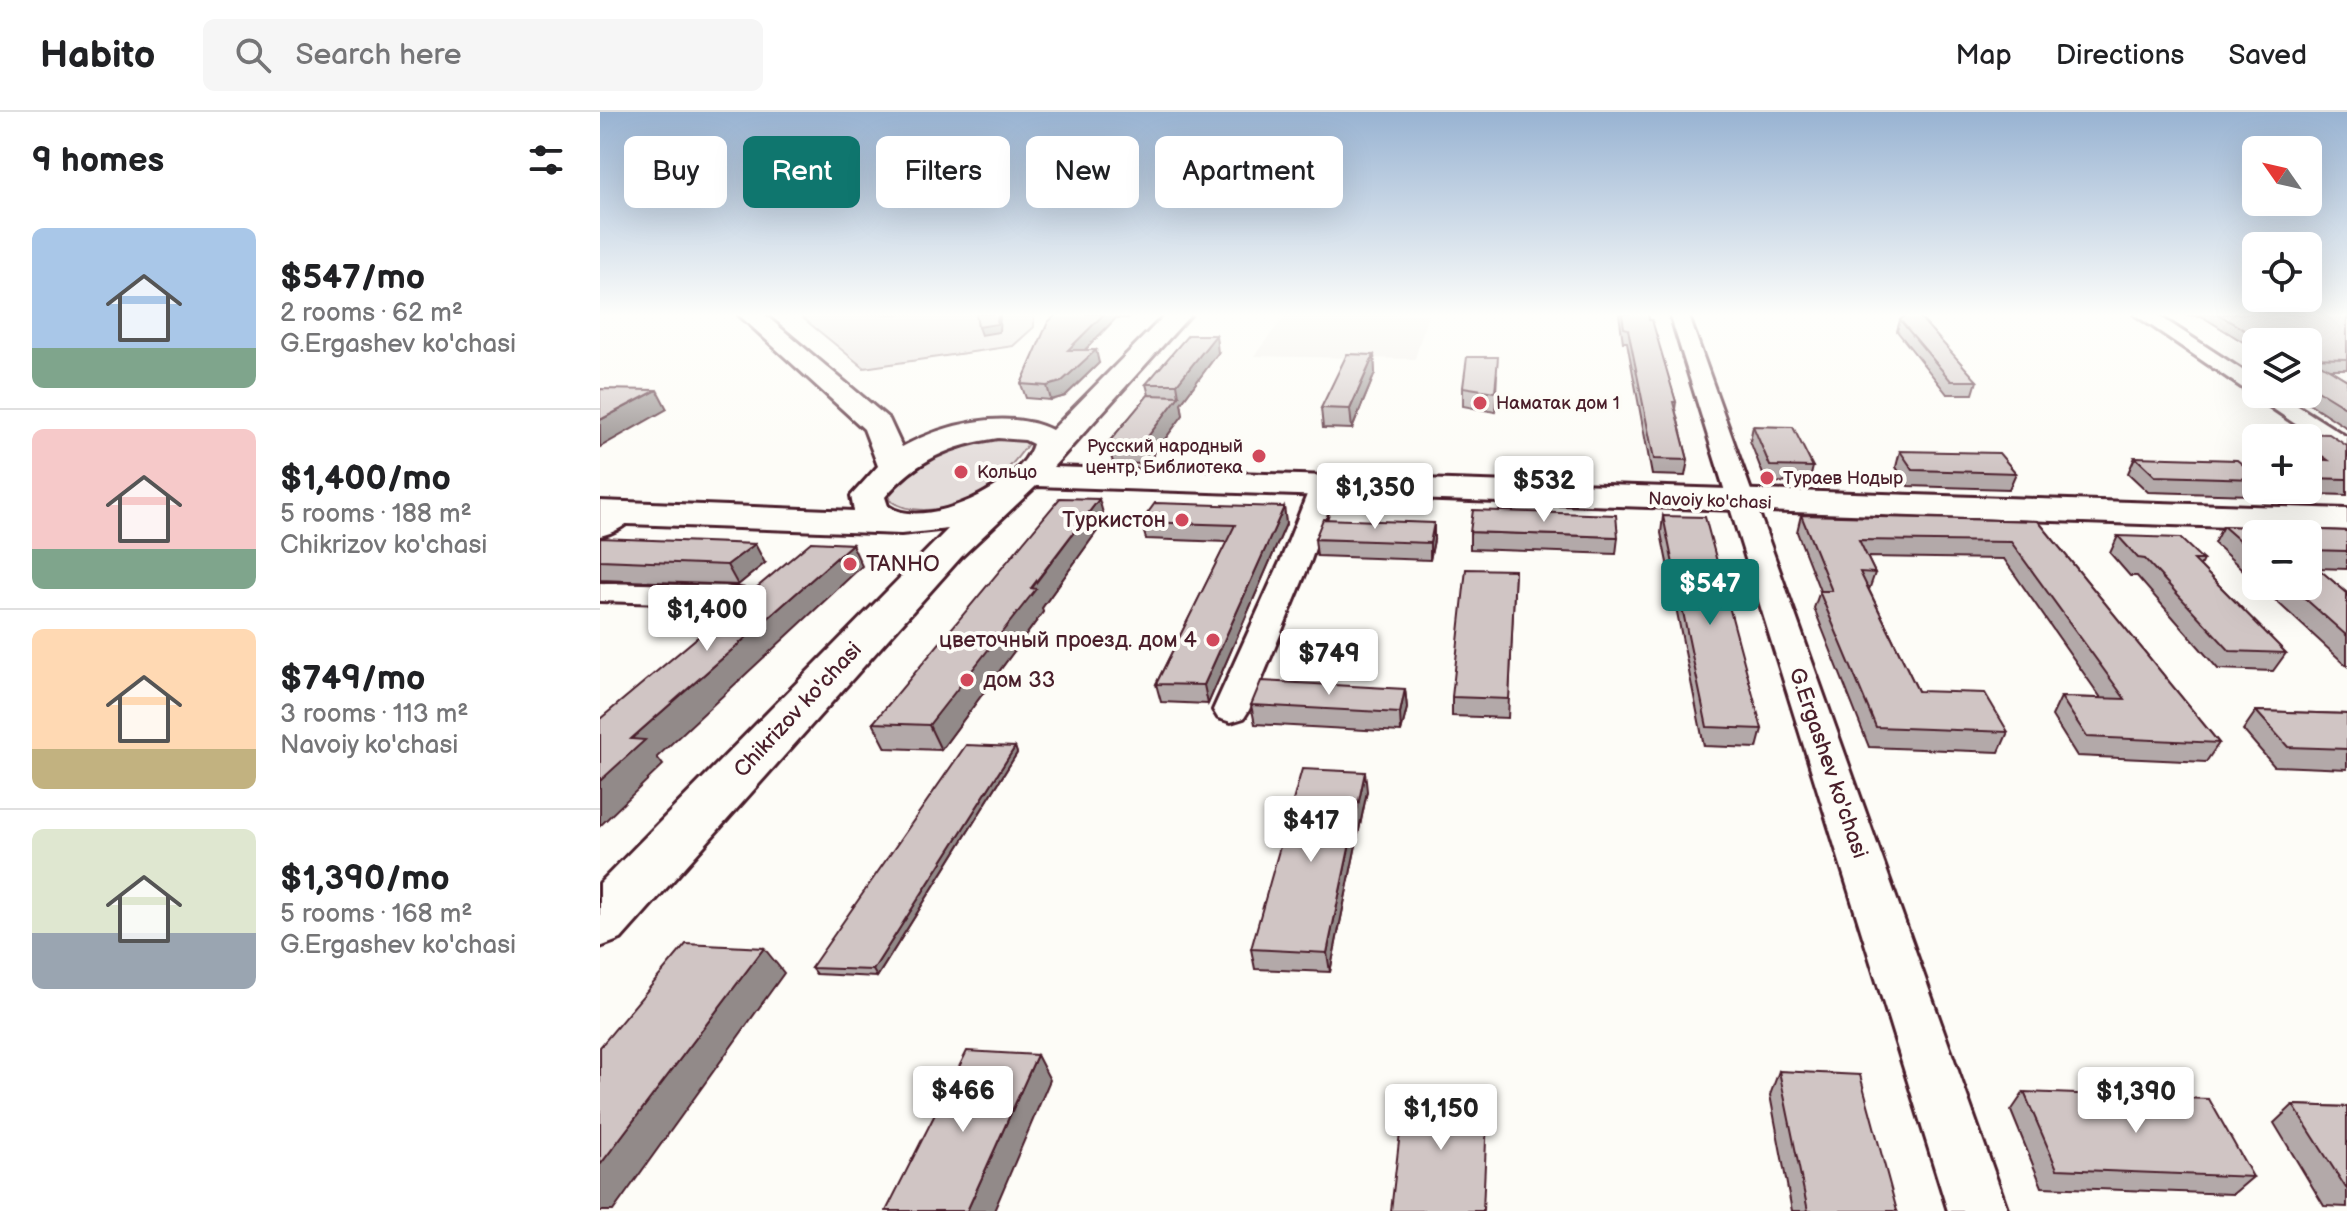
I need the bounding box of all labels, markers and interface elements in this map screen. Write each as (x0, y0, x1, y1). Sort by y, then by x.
search box (203, 19, 763, 91)
text: Habito (40, 33, 155, 78)
icon: search (231, 33, 275, 77)
text: Search here (295, 37, 462, 73)
text: Map (1955, 39, 2012, 72)
text: Directions (2056, 39, 2184, 72)
text: Saved (2228, 39, 2307, 72)
chip: Buy (624, 136, 727, 208)
chip: Rent (743, 136, 860, 208)
chip: Filters (876, 136, 1010, 208)
chip: New (1026, 136, 1139, 208)
chip: Apartment (1155, 136, 1343, 208)
north arrow (2242, 136, 2322, 216)
map controls (2242, 136, 2322, 600)
icon: filters (524, 138, 568, 182)
text: 9 homes (32, 140, 164, 181)
button: locate (2242, 232, 2322, 312)
text: $547/mo (280, 257, 425, 298)
icon: home (96, 260, 192, 356)
text: 2 rooms · 62 m² (280, 298, 463, 329)
button: layers (2242, 328, 2322, 408)
text: G.Ergashev ko'chasi (280, 329, 516, 360)
place label: Наматак дом 1 (1496, 393, 1620, 414)
marker: Наматак дом 1 (1471, 394, 1489, 412)
button: + (2242, 424, 2322, 504)
place label: Русский народный центр, Библиотека (1086, 436, 1243, 478)
marker: Русский народный центр, Библиотека (1250, 447, 1268, 465)
pin: $532 (1497, 456, 1591, 524)
text: $1,400/mo (280, 458, 451, 499)
icon: home (96, 461, 192, 557)
place label: Кольцо (977, 462, 1037, 483)
marker: Кольцо (952, 463, 970, 481)
pin: $1,350 (1310, 463, 1440, 531)
text: $532 (1513, 466, 1575, 497)
place label: Тураев Нодыр (1783, 468, 1903, 489)
marker: Тураев Нодыр (1758, 469, 1776, 487)
text: $1,350 (1335, 473, 1415, 504)
street label: Navoiy ko'chasi (1648, 488, 1772, 514)
text: 5 rooms · 188 m² (280, 499, 472, 530)
place label: Туркистон (1062, 507, 1166, 534)
marker: Туркистон (1173, 511, 1191, 529)
button: − (2242, 520, 2322, 600)
text: Chikrizov ko'chasi (280, 530, 487, 561)
place label: TANHO (866, 551, 940, 578)
marker: TANHO (841, 555, 859, 573)
pin: $547 (1663, 559, 1757, 627)
text: $547 (1679, 569, 1741, 600)
pin: $1,400 (642, 585, 772, 653)
text: $1,400 (666, 595, 748, 626)
place label: цветочный проезд. дом 4 (939, 627, 1198, 654)
pin: $749 (1282, 629, 1376, 697)
marker: цветочный проезд. дом 4 (1204, 631, 1222, 649)
street label: Chikrizov ko'chasi (728, 637, 868, 783)
text: $749 (1298, 639, 1360, 670)
text: $749/mo (280, 658, 425, 699)
icon: home (96, 661, 192, 757)
street label: G.Ergashev ko'chasi (1783, 664, 1873, 862)
place label: дом 33 (983, 667, 1055, 694)
marker: дом 33 (958, 671, 976, 689)
text: 3 rooms · 113 m² (280, 699, 469, 730)
text: Navoiy ko'chasi (280, 730, 458, 761)
pin: $417 (1264, 796, 1358, 864)
text: $417 (1282, 806, 1340, 837)
text: $1,390/mo (280, 858, 450, 899)
icon: home (96, 861, 192, 957)
text: 5 rooms · 168 m² (280, 899, 473, 930)
text: G.Ergashev ko'chasi (280, 930, 516, 961)
pin: $466 (916, 1066, 1010, 1134)
pin: $1,390 (2071, 1067, 2201, 1135)
text: $466 (931, 1076, 995, 1107)
text: $1,390 (2096, 1077, 2176, 1108)
pin: $1,150 (1376, 1084, 1506, 1152)
text: $1,150 (1403, 1094, 1479, 1125)

